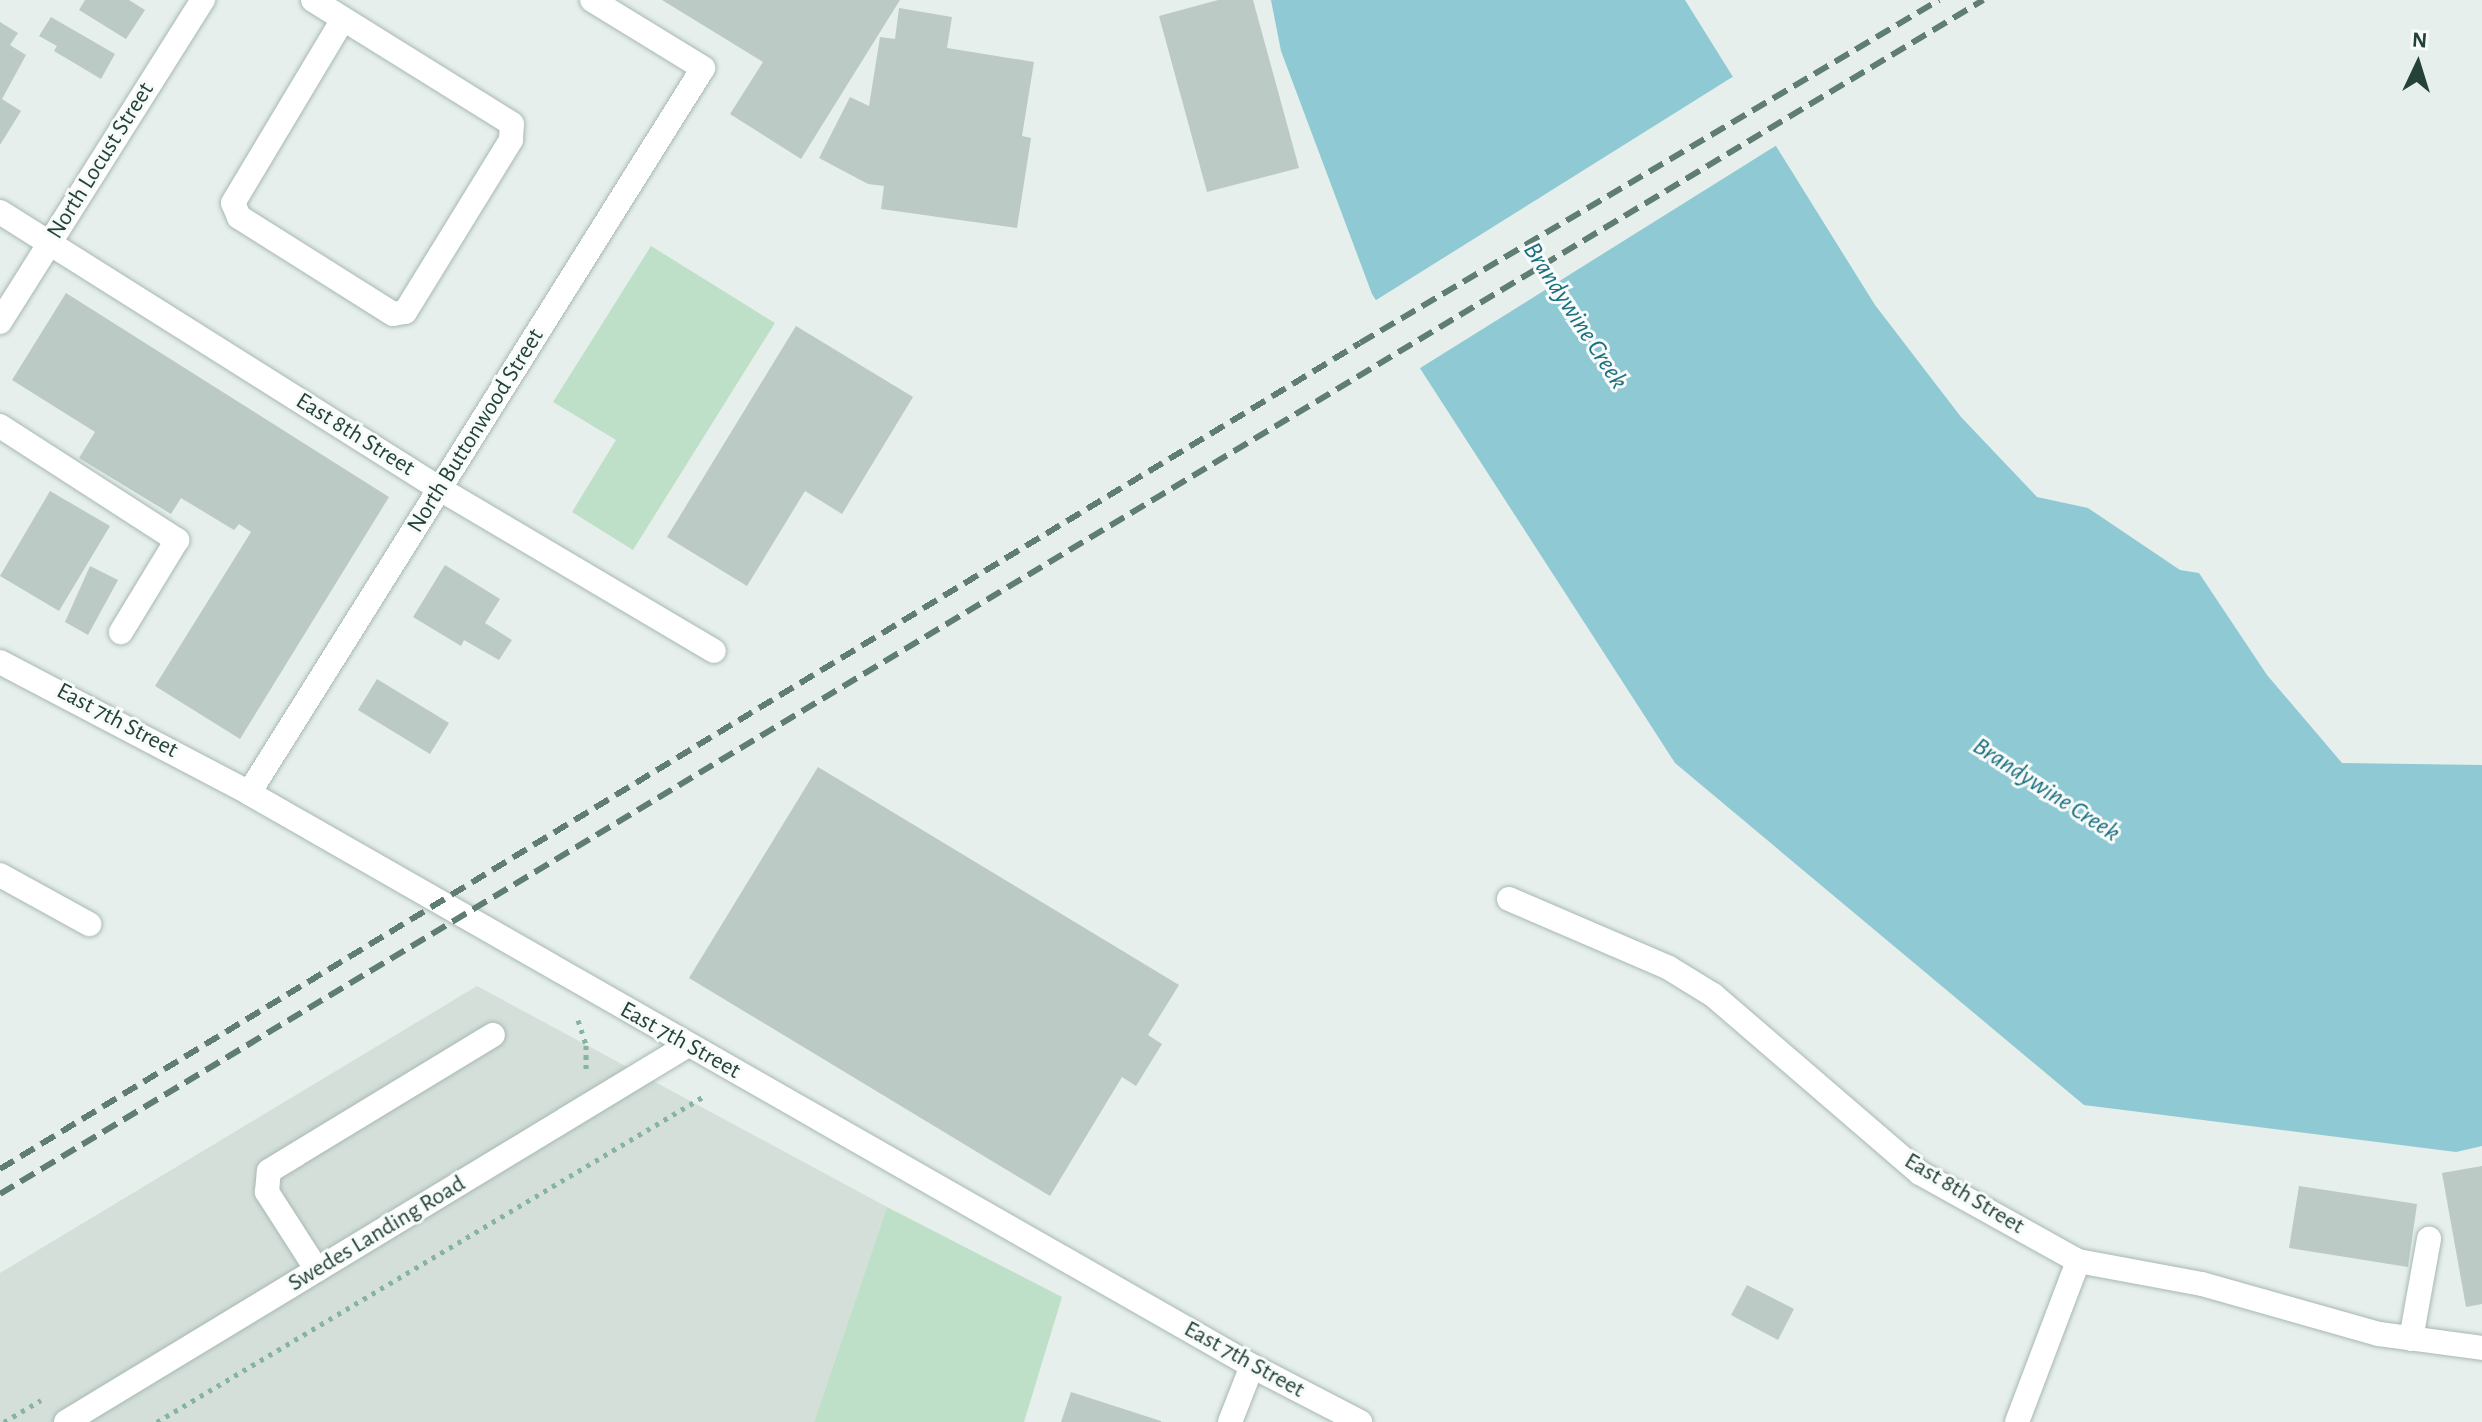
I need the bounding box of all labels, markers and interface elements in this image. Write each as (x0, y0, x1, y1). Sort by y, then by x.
north arrow (2378, 24, 2458, 104)
text: N (2411, 29, 2428, 52)
street label: North Locust Street (41, 77, 161, 245)
water label: Brandywine Creek (1516, 237, 1634, 395)
street label: North Buttonwood Street (401, 324, 551, 538)
street label: East 8th Street (290, 387, 420, 483)
street label: East 7th Street (51, 677, 183, 765)
water label: Brandywine Creek (1967, 731, 2125, 849)
street label: East 7th Street (615, 996, 745, 1086)
street label: East 8th Street (1899, 1147, 2029, 1241)
street label: Swedes Landing Road (283, 1170, 471, 1298)
street label: East 7th Street (1179, 1315, 1309, 1405)

